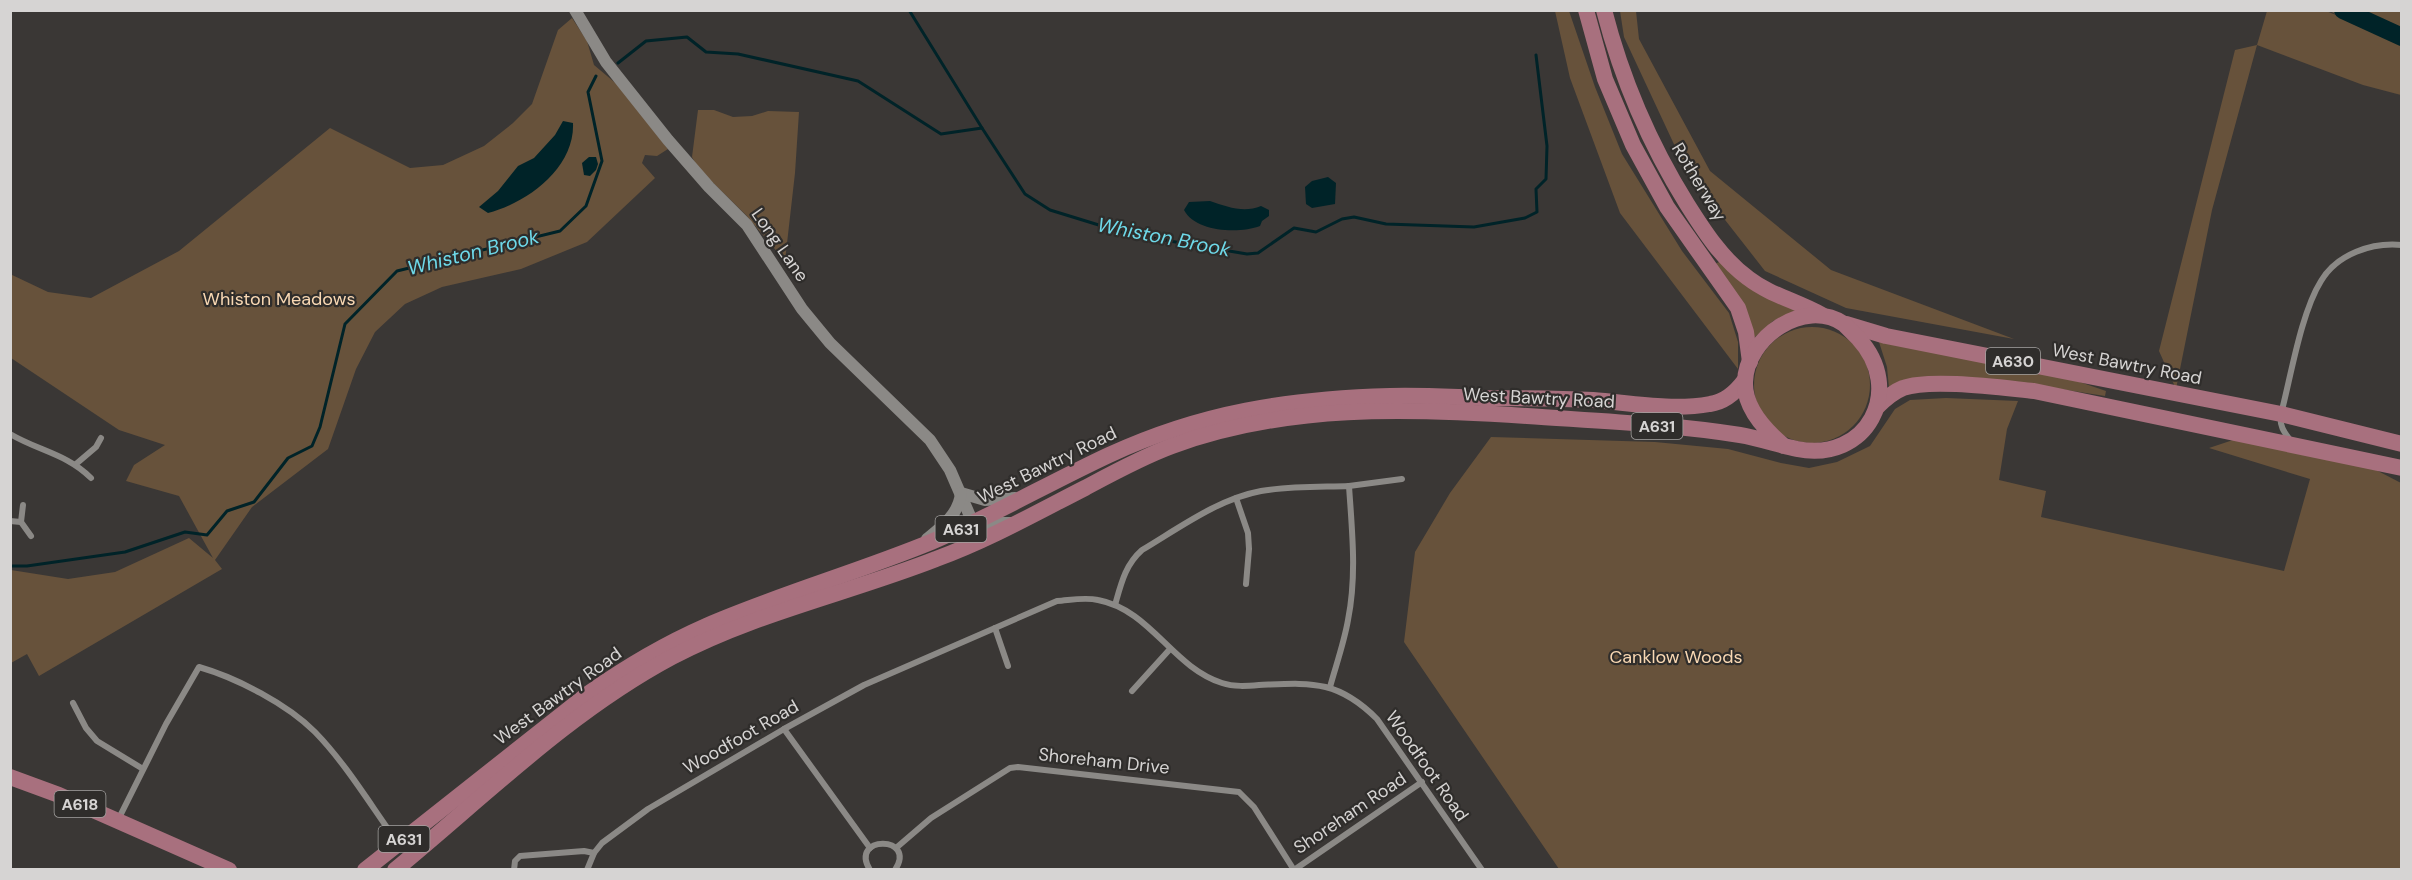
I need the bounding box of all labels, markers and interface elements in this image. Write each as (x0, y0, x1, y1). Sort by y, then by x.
street label: Rotherway (1666, 138, 1732, 226)
street label: Long Lane (746, 203, 814, 287)
water label: Whiston Brook (1095, 211, 1234, 263)
water label: Whiston Brook (404, 223, 542, 281)
park label: Whiston Meadows (203, 287, 355, 311)
street label: West Bawtry Road (2050, 338, 2204, 390)
road number: A630 (1986, 348, 2040, 374)
street label: West Bawtry Road (1463, 382, 1615, 414)
road number: A631 (1632, 413, 1682, 439)
street label: West Bawtry Road (974, 421, 1120, 509)
road number: A631 (936, 516, 986, 542)
street label: West Bawtry Road (490, 642, 626, 750)
park label: Canklow Woods (1609, 645, 1743, 669)
street label: Woodfoot Road (679, 694, 803, 780)
street label: Woodfoot Road (1380, 706, 1474, 826)
street label: Shoreham Drive (1037, 742, 1171, 780)
street label: Shoreham Road (1289, 766, 1411, 860)
road number: A618 (54, 791, 106, 817)
road number: A631 (378, 826, 430, 852)

